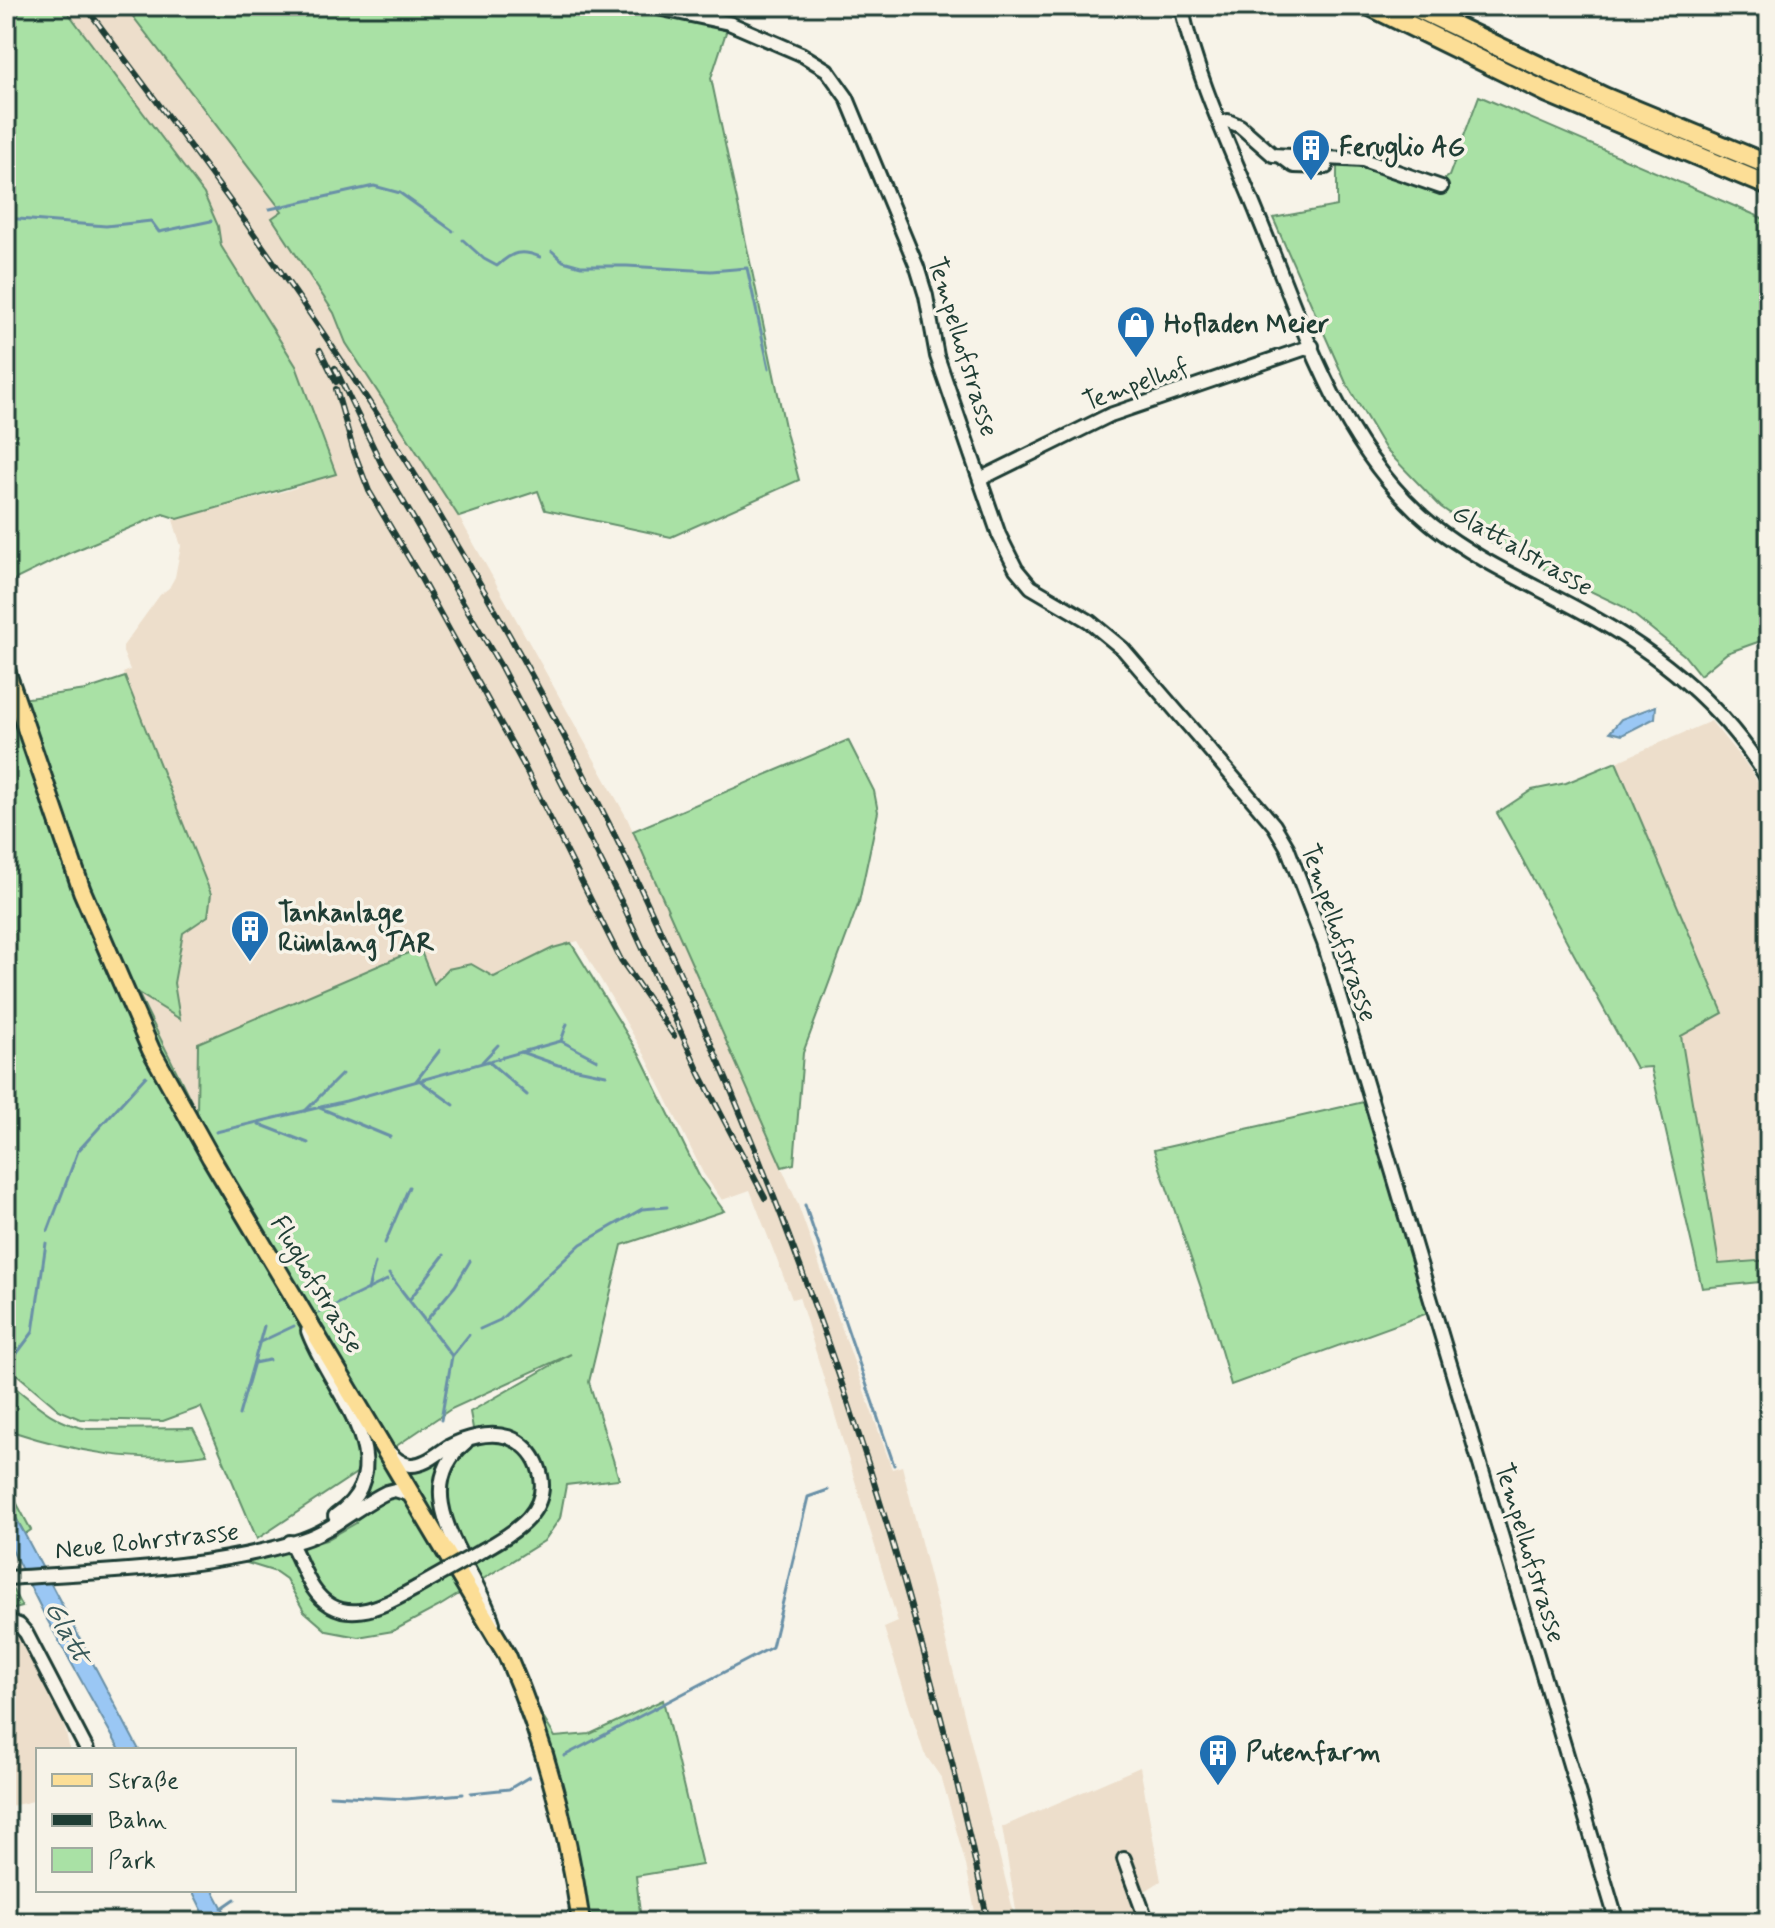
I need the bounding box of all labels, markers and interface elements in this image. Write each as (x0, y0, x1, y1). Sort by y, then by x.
building icon: Feruglio AG (1290, 127, 1332, 182)
place label: Feruglio AG (1339, 131, 1465, 168)
street label: Tempelhofstrasse (919, 253, 1005, 441)
shop icon: Hofladen Meier (1115, 304, 1157, 359)
place label: Hofladen Meier (1164, 308, 1329, 342)
street label: Tempelhof (1078, 350, 1194, 420)
street label: Glattalstrasse (1445, 497, 1599, 605)
street label: Tempelhofstrasse (1292, 839, 1384, 1027)
place label: Tankanlage Rümlang TAR (278, 897, 434, 962)
building icon: Tankanlage Rümlang TAR (229, 908, 271, 963)
street label: Flughofstrasse (260, 1210, 371, 1361)
street label: Tempelhofstrasse (1486, 1459, 1572, 1647)
street label: Neue Rohrstrasse (53, 1515, 241, 1569)
water label: Glatt (35, 1595, 101, 1674)
building icon: Putenfarm (1197, 1732, 1239, 1787)
place label: Putenfarm (1246, 1736, 1381, 1770)
legend (36, 1748, 296, 1892)
text: Straße (108, 1766, 179, 1797)
text: Bahn (108, 1806, 167, 1837)
text: Park (108, 1846, 156, 1877)

